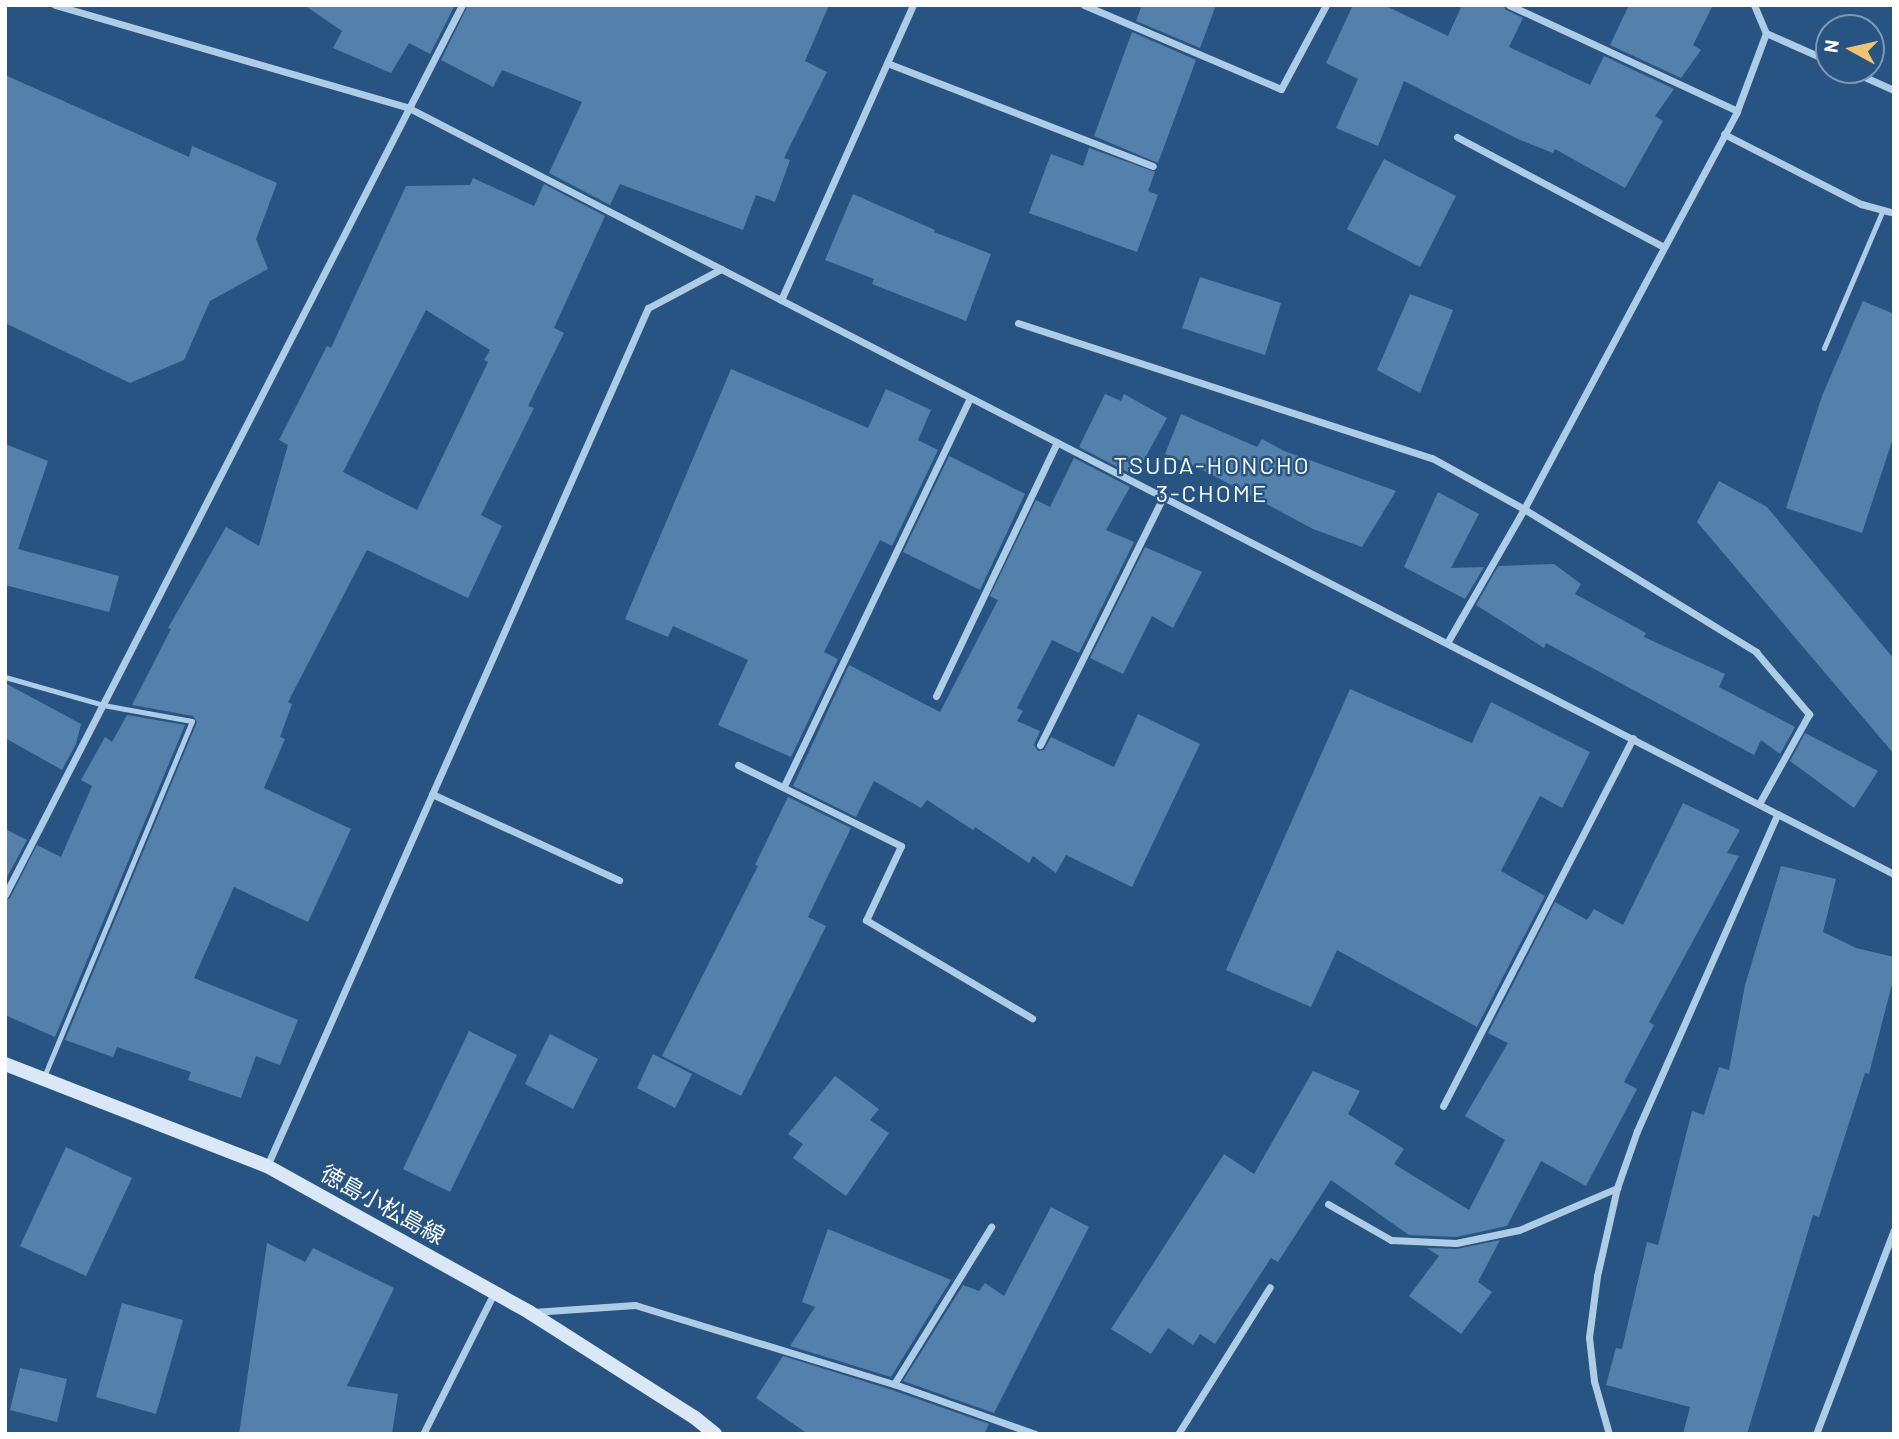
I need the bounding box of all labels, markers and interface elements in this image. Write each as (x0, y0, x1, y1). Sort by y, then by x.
north arrow (1815, 14, 1885, 84)
text: N (1818, 38, 1843, 54)
district label: TSUDA-HONCHO 3-CHOME (1115, 451, 1309, 507)
street label: 徳島小松島線 (316, 1158, 450, 1250)

